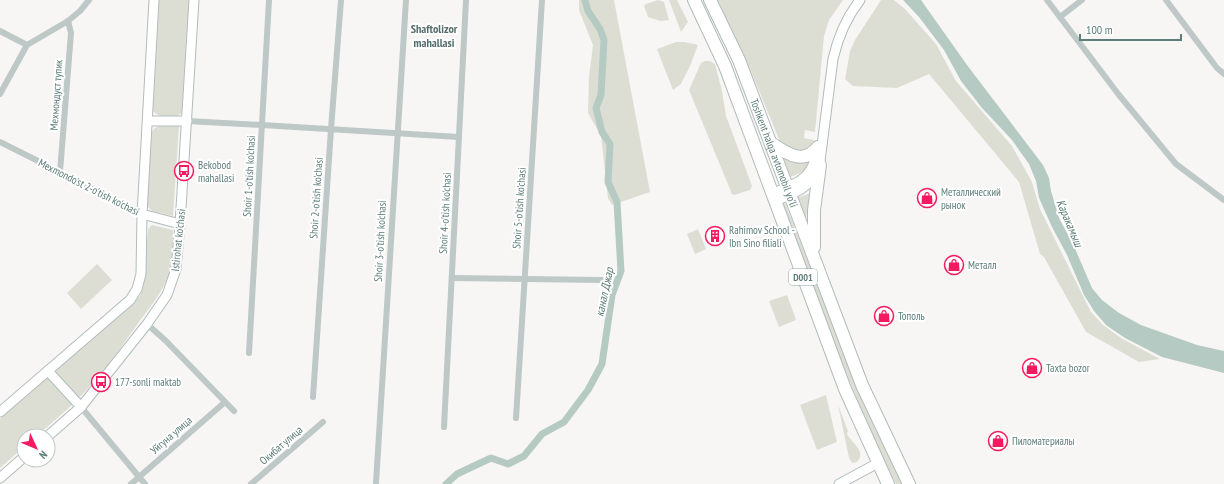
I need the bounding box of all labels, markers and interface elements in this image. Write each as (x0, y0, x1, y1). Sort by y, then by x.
scale bar (1080, 16, 1181, 42)
district label: Shaftolizor mahallasi (411, 21, 458, 50)
text: 100 m (1086, 22, 1113, 37)
street label: Мехмондуст тупик (47, 58, 66, 131)
street label: Toshkent halqa avtomobil yo'li (747, 97, 801, 209)
street label: Shoir 1-o'tish ko'chasi (240, 135, 258, 217)
street label: Mexmondo'st 2-o'tish ko'chasi (36, 155, 142, 219)
street label: Shoir 2-o'tish ko'chasi (306, 157, 326, 239)
place label: Bekobod mahallasi (198, 158, 234, 185)
bus stop icon: Bekobod mahallasi (173, 160, 195, 182)
street label: Shoir 5-o'tish ko'chasi (509, 167, 529, 249)
street label: Shoir 4-o'tish ko'chasi (436, 172, 454, 254)
place label: Металлический рынок (941, 185, 1001, 212)
shop icon: Металлический рынок (916, 187, 938, 209)
water label: Каракамыш (1053, 197, 1087, 250)
street label: Shoir 3-o'tish ko'chasi (371, 200, 389, 282)
street label: Istirohat ko'chasi (168, 208, 188, 272)
place label: Rahimov School - Ibn Sino filiali (729, 223, 795, 250)
building icon: Rahimov School - Ibn Sino filiali (704, 225, 726, 247)
shop icon: Металл (943, 254, 965, 276)
place label: Металл (968, 258, 996, 272)
water label: канал Джар (592, 265, 617, 318)
road number: D001 (789, 269, 817, 285)
shop icon: Тополь (873, 305, 895, 327)
place label: Тополь (898, 309, 925, 323)
shop icon: Taxta bozor (1021, 357, 1043, 379)
place label: Taxta bozor (1046, 361, 1090, 375)
bus stop icon: 177-sonli maktab (90, 371, 112, 393)
place label: 177-sonli maktab (115, 375, 181, 389)
street label: Уйгуна улица (147, 413, 195, 457)
street label: Окибат улица (257, 423, 305, 467)
north arrow (16, 428, 56, 468)
shop icon: Пиломатериалы (987, 430, 1009, 452)
place label: Пиломатериалы (1012, 434, 1074, 448)
text: N (36, 448, 50, 462)

